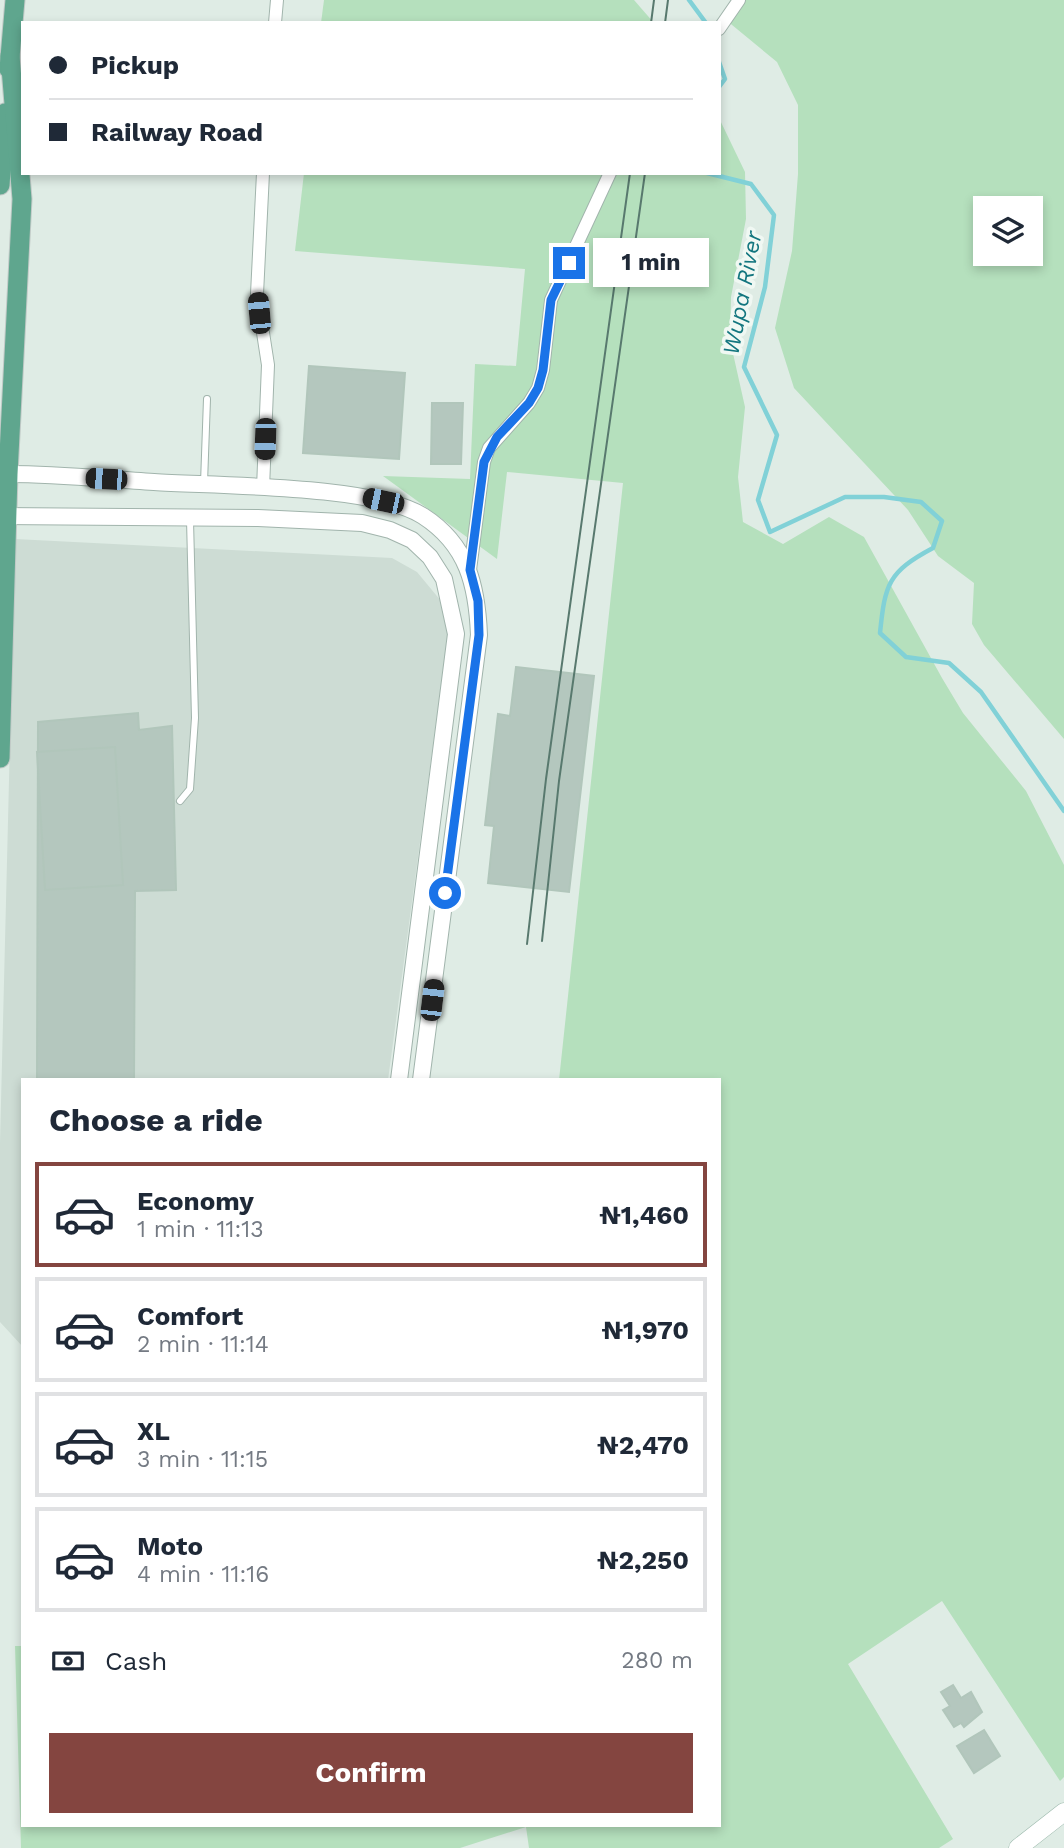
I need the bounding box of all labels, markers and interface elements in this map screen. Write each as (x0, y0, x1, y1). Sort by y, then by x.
text: Pickup (91, 50, 179, 80)
text: Railway Road (91, 117, 263, 147)
map controls (973, 196, 1043, 266)
button: layers (973, 196, 1043, 266)
water label: Wupa River (717, 228, 768, 357)
callout: 1 min (594, 238, 709, 288)
route end (553, 247, 585, 279)
text: 1 min (621, 249, 681, 276)
car (247, 291, 272, 335)
car (254, 418, 277, 460)
car (85, 467, 128, 491)
car (361, 486, 406, 516)
route start (429, 877, 461, 909)
car (420, 978, 445, 1022)
text: Choose a ride (49, 1101, 263, 1139)
icon: car (53, 1183, 116, 1246)
text: Economy (137, 1186, 254, 1216)
text: ₦1,460 (599, 1200, 689, 1230)
text: 1 min · 11:13 (137, 1216, 264, 1243)
icon: car (53, 1298, 116, 1361)
text: Comfort (137, 1301, 243, 1331)
text: ₦1,970 (602, 1315, 689, 1345)
text: 2 min · 11:14 (137, 1331, 269, 1358)
icon: car (53, 1413, 116, 1476)
text: XL (137, 1416, 170, 1446)
text: ₦2,470 (597, 1430, 689, 1460)
text: 3 min · 11:15 (137, 1446, 268, 1473)
icon: car (53, 1528, 116, 1591)
text: Moto (137, 1531, 203, 1561)
text: ₦2,250 (597, 1545, 689, 1575)
text: 4 min · 11:16 (137, 1561, 269, 1588)
icon: cash (49, 1642, 87, 1680)
text: Cash (105, 1646, 167, 1676)
text: 280 m (621, 1647, 693, 1674)
button: Confirm (49, 1733, 693, 1813)

